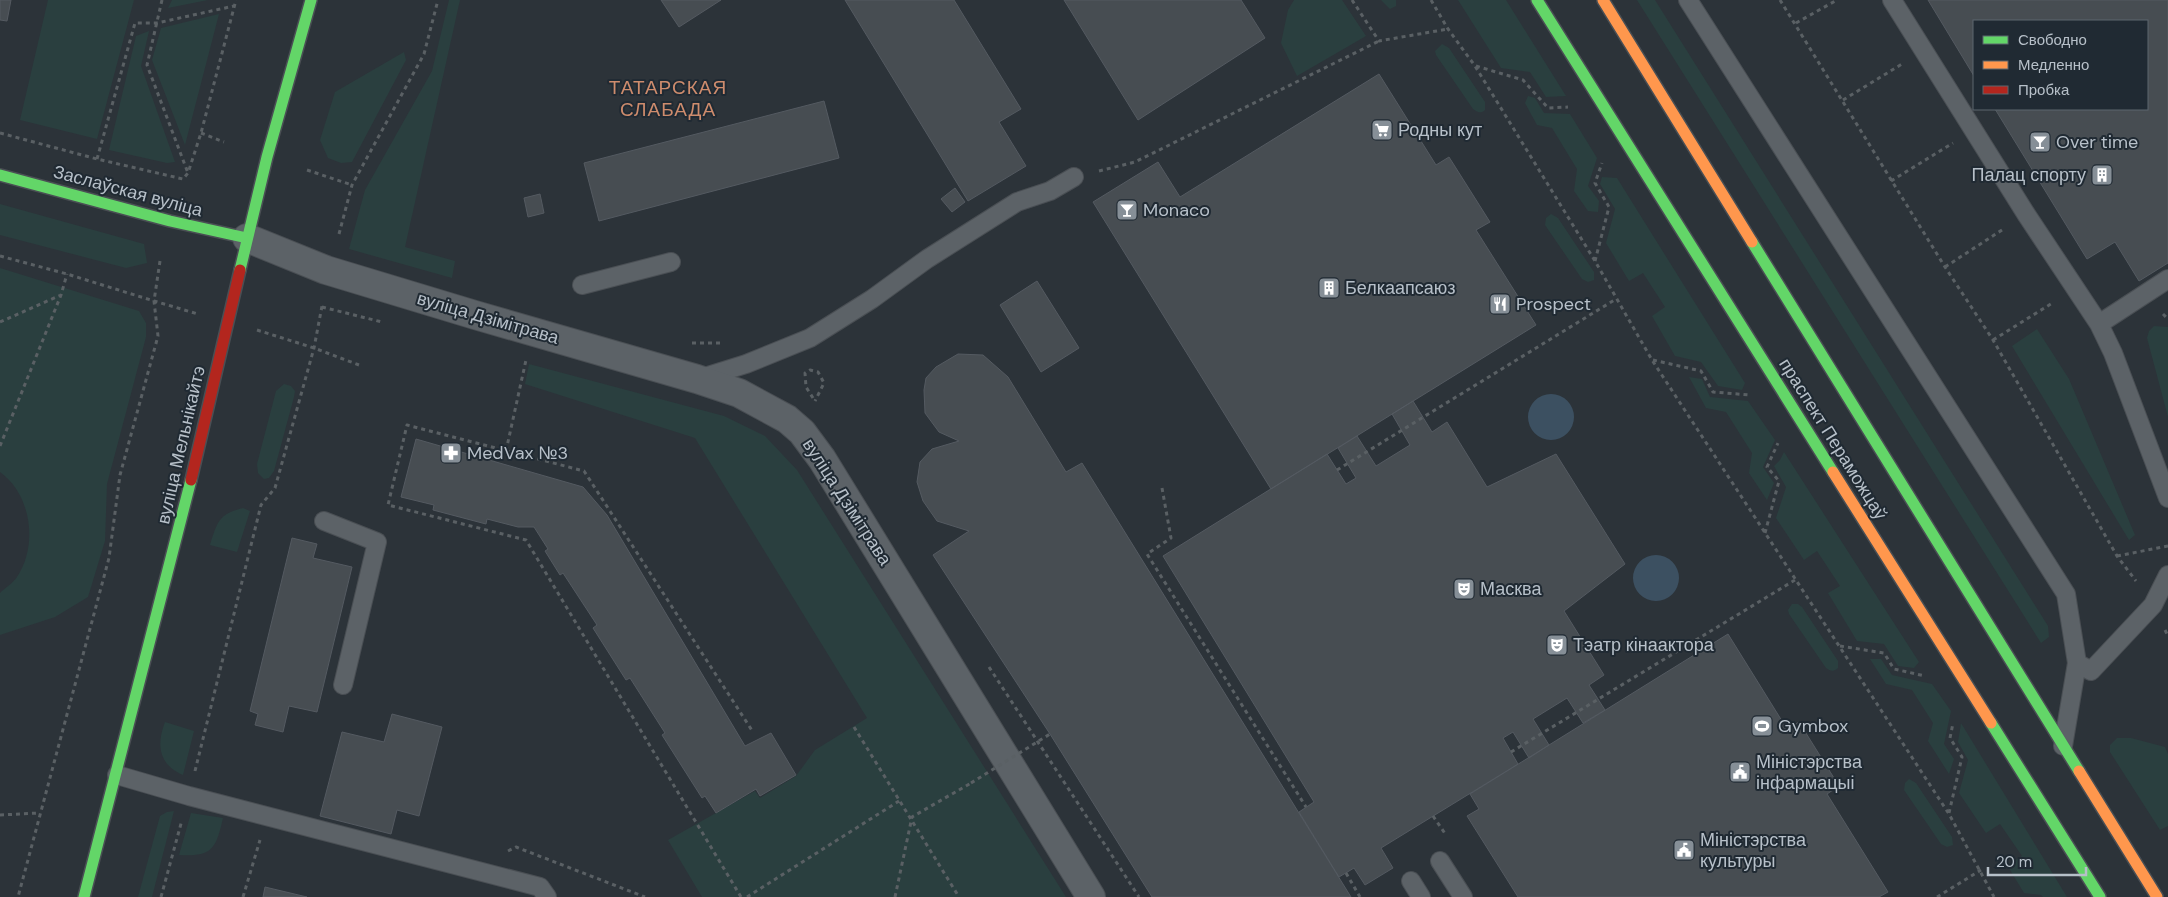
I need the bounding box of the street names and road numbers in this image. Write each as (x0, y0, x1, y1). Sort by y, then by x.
street label: Заслаўская вуліца (51, 160, 206, 223)
street label: вуліца Дзімітрава (414, 286, 563, 350)
street label: праспект Пераможцаў (1773, 354, 1893, 524)
street label: вуліца Мельнікайтэ (151, 364, 211, 526)
street label: вуліца Дзімітрава (797, 434, 897, 571)

